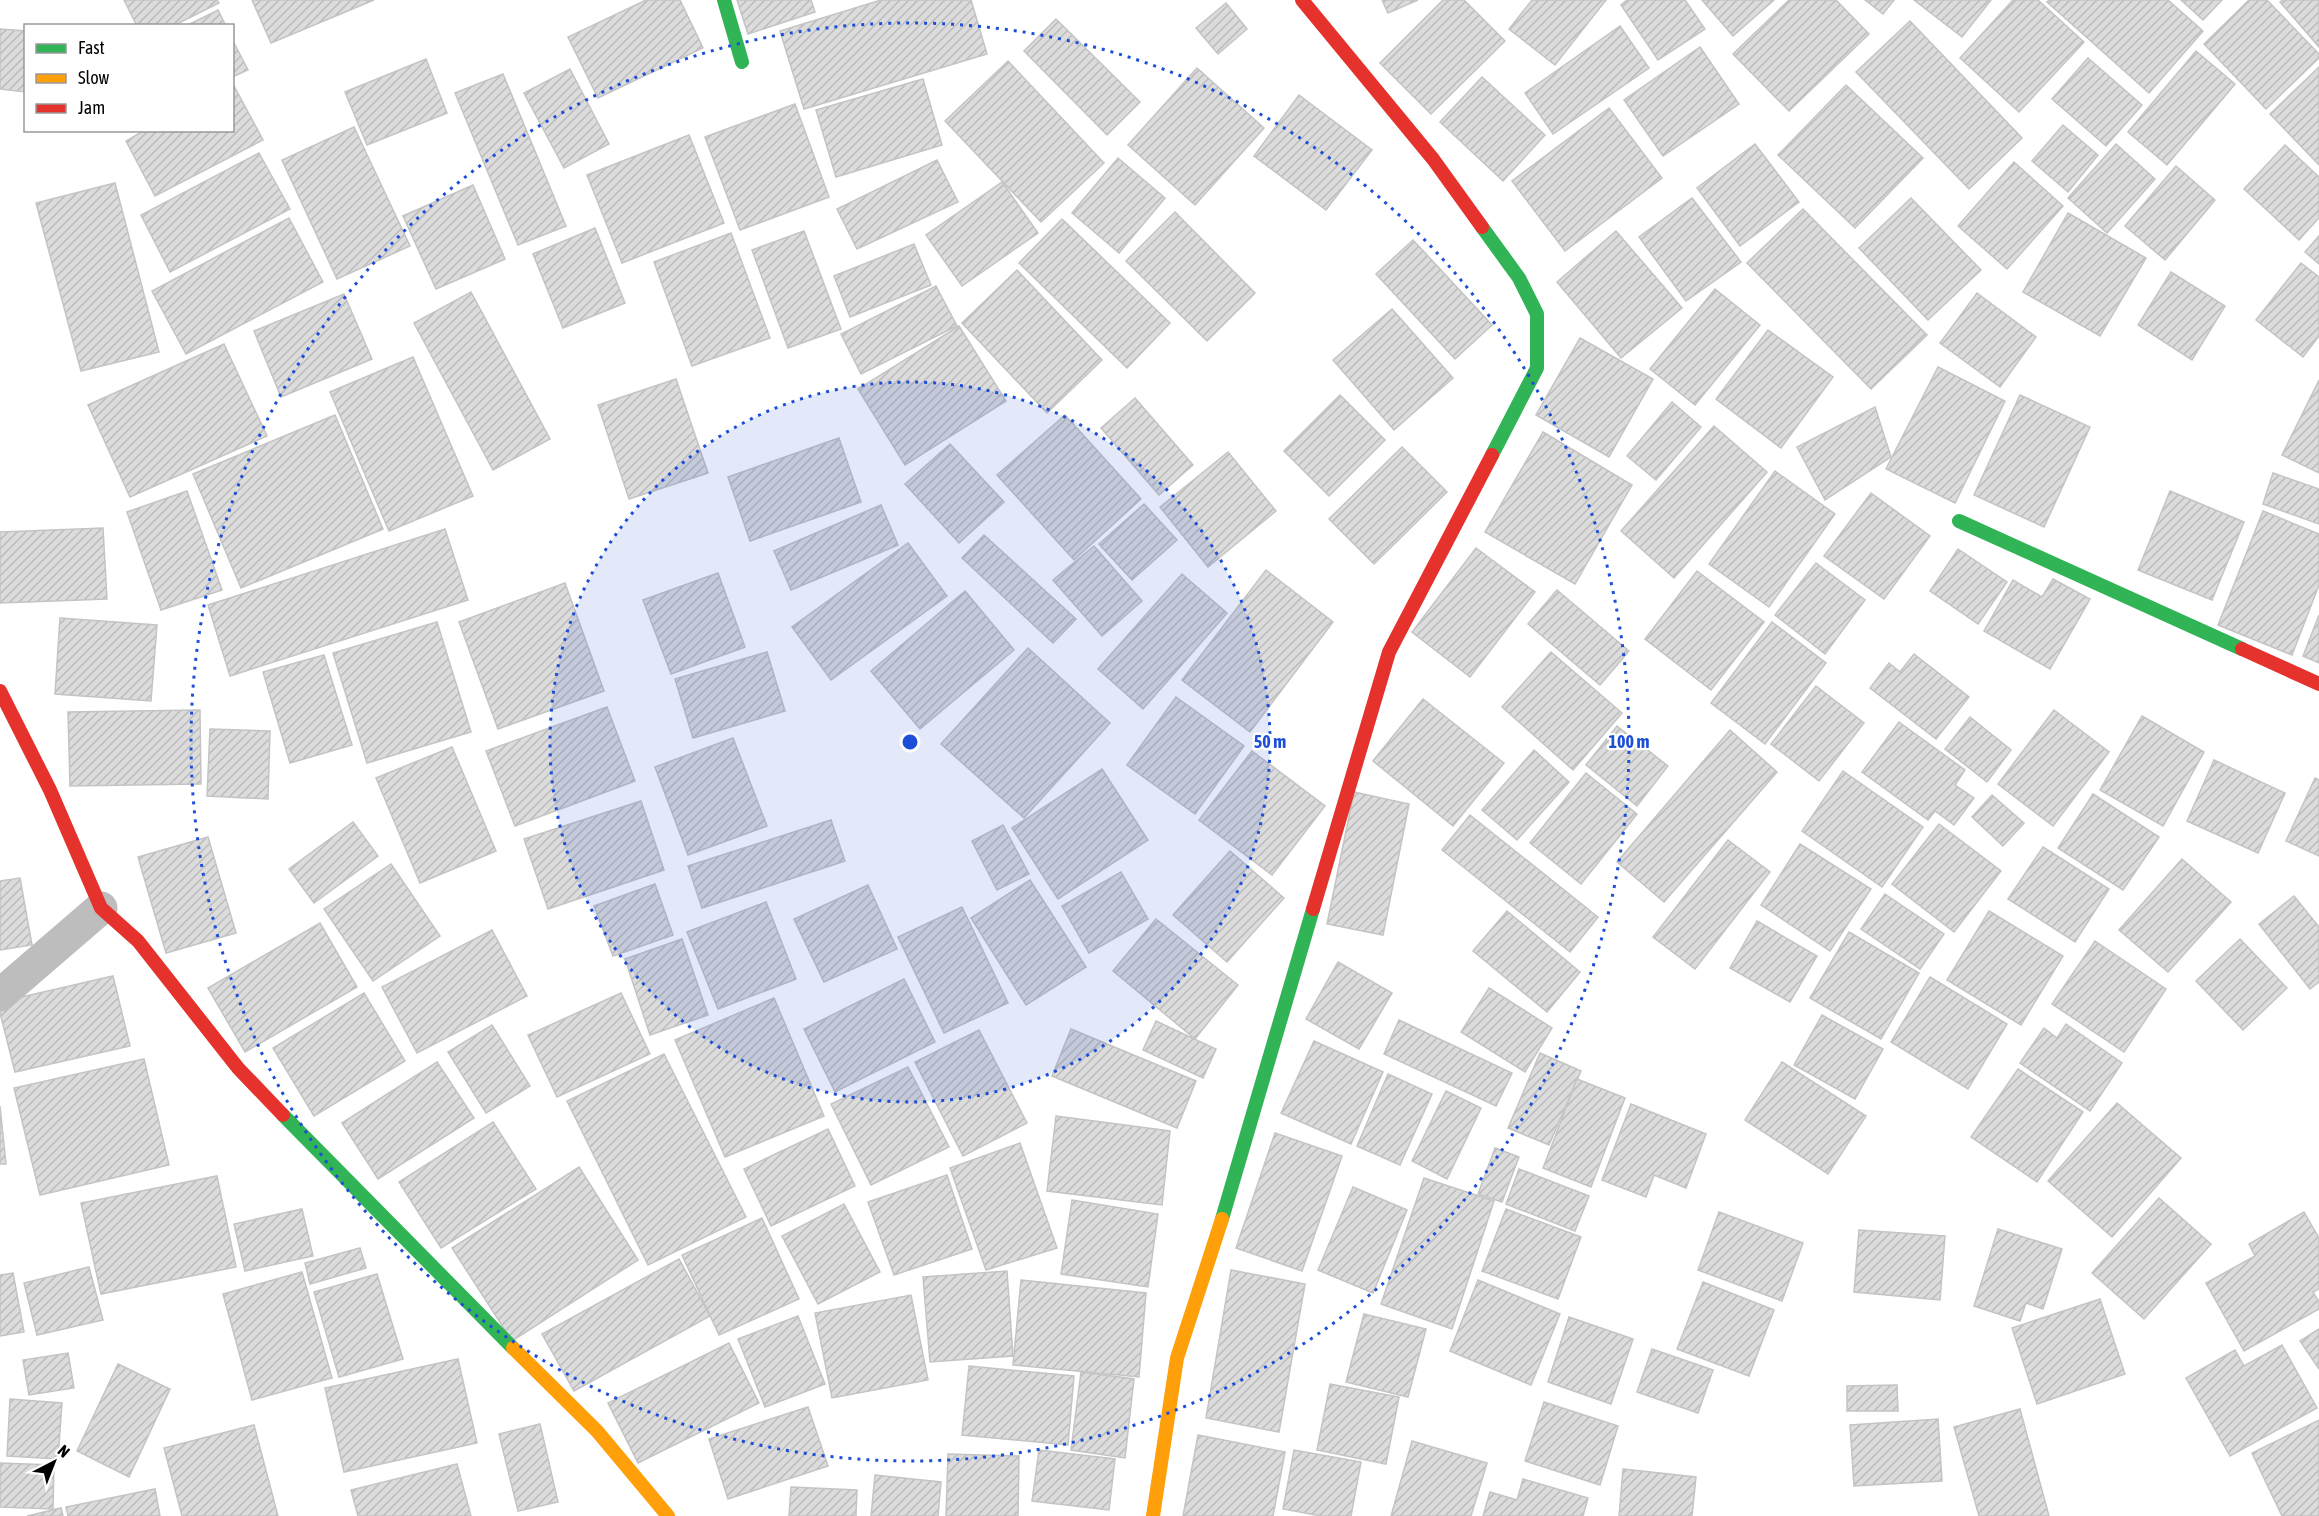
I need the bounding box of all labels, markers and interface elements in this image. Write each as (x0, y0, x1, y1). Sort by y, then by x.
legend (24, 24, 234, 132)
text: Fast (78, 37, 105, 58)
text: Slow (78, 67, 109, 88)
text: Jam (78, 97, 105, 118)
text: 50 m (1254, 731, 1286, 752)
text: 100 m (1609, 731, 1649, 752)
centre of rings (900, 732, 920, 752)
north arrow (24, 1432, 84, 1492)
text: N (55, 1441, 74, 1461)

